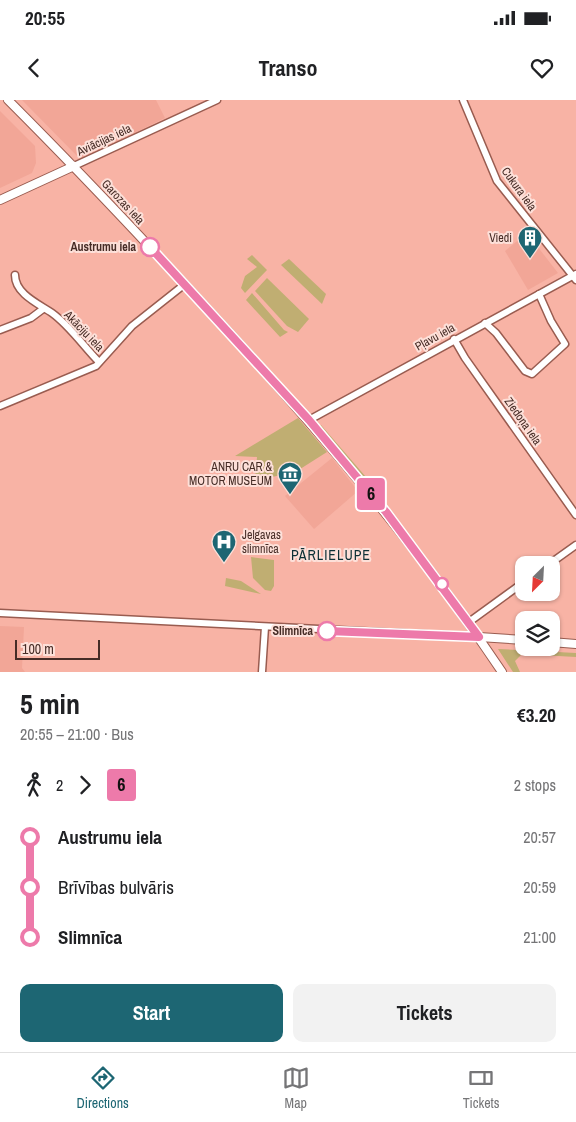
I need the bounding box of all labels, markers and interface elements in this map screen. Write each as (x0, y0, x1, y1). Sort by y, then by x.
text: 20:55 (25, 5, 65, 31)
text: Transo (258, 53, 318, 83)
icon: back (20, 54, 48, 82)
icon: heart (528, 54, 556, 82)
street label: Aviācijas iela (73, 120, 134, 160)
street label: Cukura iela (498, 164, 541, 214)
street label: Garozas iela (98, 176, 148, 228)
building icon: Viedi (517, 225, 543, 259)
place label: Viedi (489, 230, 512, 246)
marker: Austrumu iela (140, 237, 160, 257)
place label: Austrumu iela (70, 239, 137, 255)
street label: Akāciju iela (60, 306, 108, 355)
street label: Pļavu iela (412, 319, 458, 354)
street label: Ziedoņa iela (501, 394, 546, 448)
place label: ANRU CAR & MOTOR MUSEUM (189, 459, 272, 489)
museum icon: ANRU CAR & MOTOR MUSEUM (277, 461, 303, 495)
line badge: 6 (355, 478, 387, 510)
text: 6 (367, 481, 375, 506)
place label: Jelgavas slimnīca (242, 527, 281, 557)
hospital icon: Jelgavas slimnīca (211, 529, 237, 563)
district label: PĀRLIELUPE (291, 546, 371, 564)
north arrow (515, 556, 560, 601)
map controls (515, 556, 560, 656)
unlabelled marker (435, 577, 449, 591)
button: layers (515, 611, 560, 656)
marker: Slimnīca (317, 621, 337, 641)
place label: Slimnīca (273, 623, 314, 639)
scale bar (15, 637, 100, 660)
text: 100 m (22, 640, 54, 658)
text: 5 min (20, 685, 80, 723)
text: €3.20 (517, 702, 556, 728)
text: 20:55 – 21:00 · Bus (20, 723, 134, 745)
icon: walk (20, 771, 48, 799)
icon: forward (71, 771, 99, 799)
text: 6 (117, 772, 126, 797)
text: 2 (56, 774, 63, 796)
text: 2 stops (514, 774, 556, 796)
text: Austrumu iela (58, 824, 162, 850)
text: 20:57 (523, 826, 556, 848)
text: Brīvības bulvāris (58, 874, 174, 900)
text: 20:59 (523, 876, 556, 898)
text: Slimnīca (58, 924, 122, 950)
text: 21:00 (523, 926, 556, 948)
button: Start (20, 984, 283, 1042)
button: Tickets (293, 984, 556, 1042)
tab: Directions (76, 1064, 129, 1112)
tab: Map (282, 1064, 310, 1112)
tab: Tickets (463, 1064, 500, 1112)

